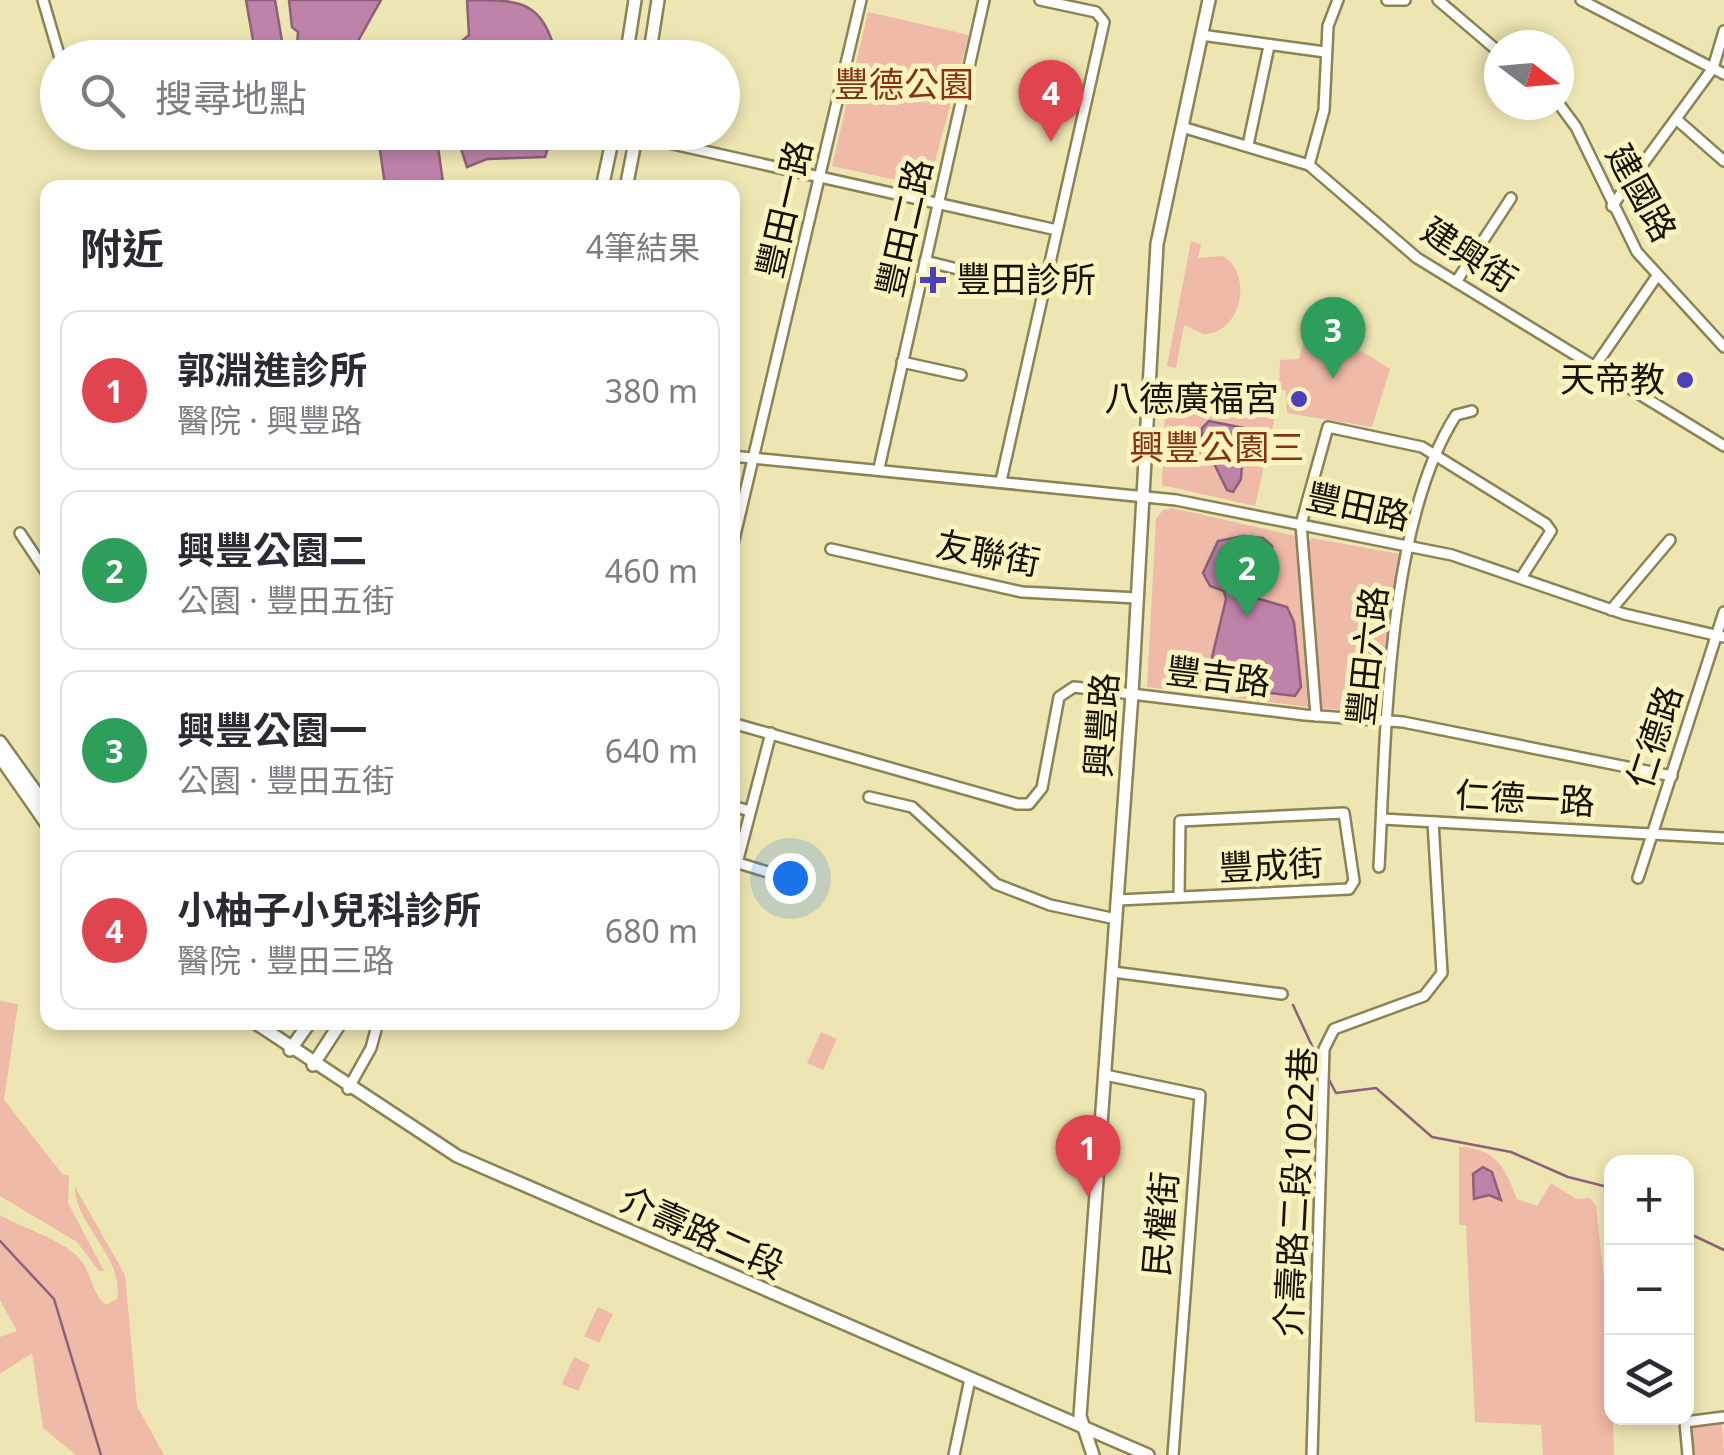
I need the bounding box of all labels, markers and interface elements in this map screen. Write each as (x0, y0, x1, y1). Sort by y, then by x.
north arrow (1484, 30, 1574, 120)
search box (40, 40, 740, 150)
pin: 4 (1018, 59, 1084, 142)
park label: 豐德公園 (834, 60, 974, 107)
icon: search (75, 68, 130, 123)
text: 搜尋地點 (155, 71, 307, 123)
street label: 豐田一路 (745, 135, 822, 282)
street label: 建國路 (1596, 135, 1688, 250)
street label: 豐田二路 (865, 154, 942, 301)
street label: 建興街 (1413, 205, 1527, 302)
text: 附近 (80, 219, 164, 276)
text: 4筆結果 (586, 225, 700, 268)
place label: 豐田診所 (956, 255, 1096, 302)
marker: 豐田診所 (920, 267, 946, 293)
pin: 3 (1300, 296, 1366, 379)
text: 郭淵進診所 (177, 343, 367, 395)
place label: 天帝教 (1560, 355, 1665, 402)
text: 1 (105, 369, 124, 412)
text: 380 m (605, 369, 698, 412)
marker: 天帝教 (1674, 369, 1696, 391)
place label: 八德廣福宮 (1104, 374, 1279, 421)
marker: 八德廣福宮 (1288, 388, 1310, 410)
text: 醫院 · 興豐路 (177, 398, 362, 441)
park label: 興豐公園三 (1129, 423, 1305, 470)
street label: 豐田路 (1302, 472, 1415, 539)
street label: 友聯街 (932, 519, 1044, 586)
text: 興豐公園二 (177, 523, 367, 575)
pin: 2 (1214, 534, 1280, 617)
text: 2 (105, 549, 124, 592)
text: 460 m (605, 549, 698, 592)
text: 公園 · 豐田五街 (177, 578, 394, 621)
street label: 豐田六路 (1336, 584, 1397, 728)
street label: 豐吉路 (1163, 646, 1273, 705)
street label: 興豐路 (1073, 671, 1128, 779)
street label: 仁德路 (1615, 679, 1692, 794)
text: 興豐公園一 (177, 703, 367, 755)
text: 3 (105, 729, 124, 772)
text: 640 m (605, 729, 698, 772)
text: 公園 · 豐田五街 (177, 758, 394, 801)
street label: 仁德一路 (1454, 770, 1596, 825)
street label: 豐成街 (1217, 838, 1325, 891)
your location (765, 853, 816, 904)
text: 小柚子小兒科診所 (177, 883, 481, 935)
text: 4 (105, 909, 124, 952)
text: 680 m (605, 909, 698, 952)
text: 醫院 · 豐田三路 (177, 938, 394, 981)
street label: 介壽路二段1022巷 (1263, 1046, 1326, 1338)
pin: 1 (1056, 1114, 1120, 1197)
map controls (1604, 1155, 1694, 1425)
button: + (1604, 1155, 1694, 1245)
street label: 民權街 (1132, 1170, 1187, 1278)
street label: 介壽路二段 (613, 1175, 792, 1289)
button: − (1604, 1245, 1694, 1335)
button: layers (1604, 1335, 1694, 1425)

